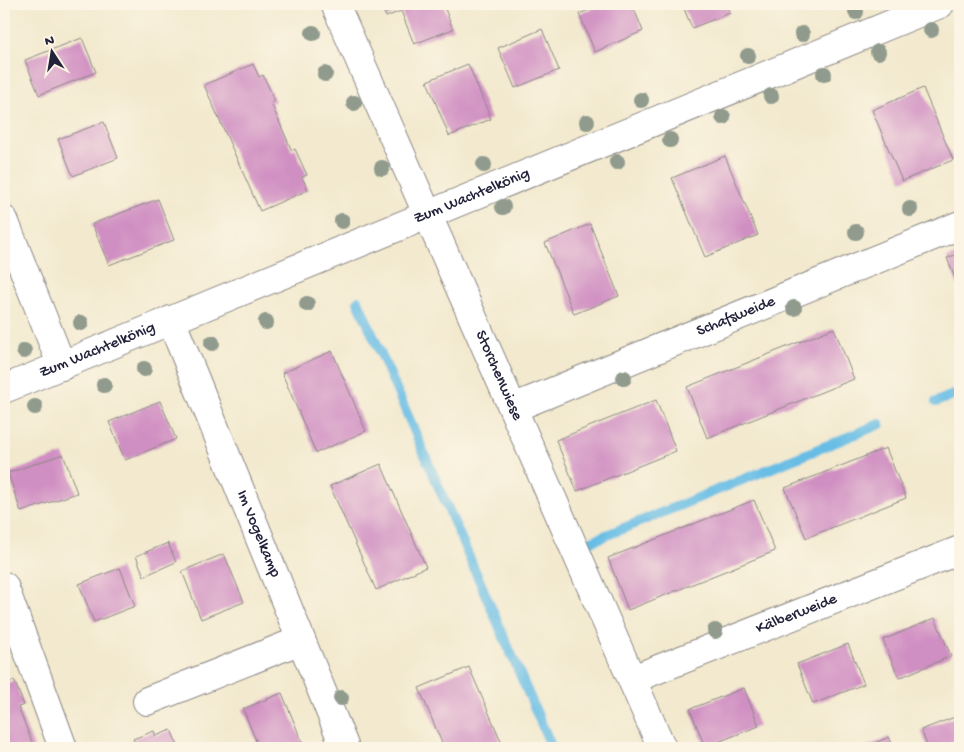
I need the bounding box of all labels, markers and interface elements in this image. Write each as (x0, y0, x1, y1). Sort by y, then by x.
north arrow (28, 28, 78, 78)
text: N (44, 32, 56, 51)
street label: Zum Wachtelkönig (411, 164, 533, 229)
street label: Schafsweide (694, 292, 779, 341)
street label: Zum Wachtelkönig (37, 318, 158, 383)
street label: Storchenwiese (470, 328, 527, 424)
street label: Im Vogelkamp (232, 488, 284, 580)
street label: Kälberweide (754, 590, 841, 639)

